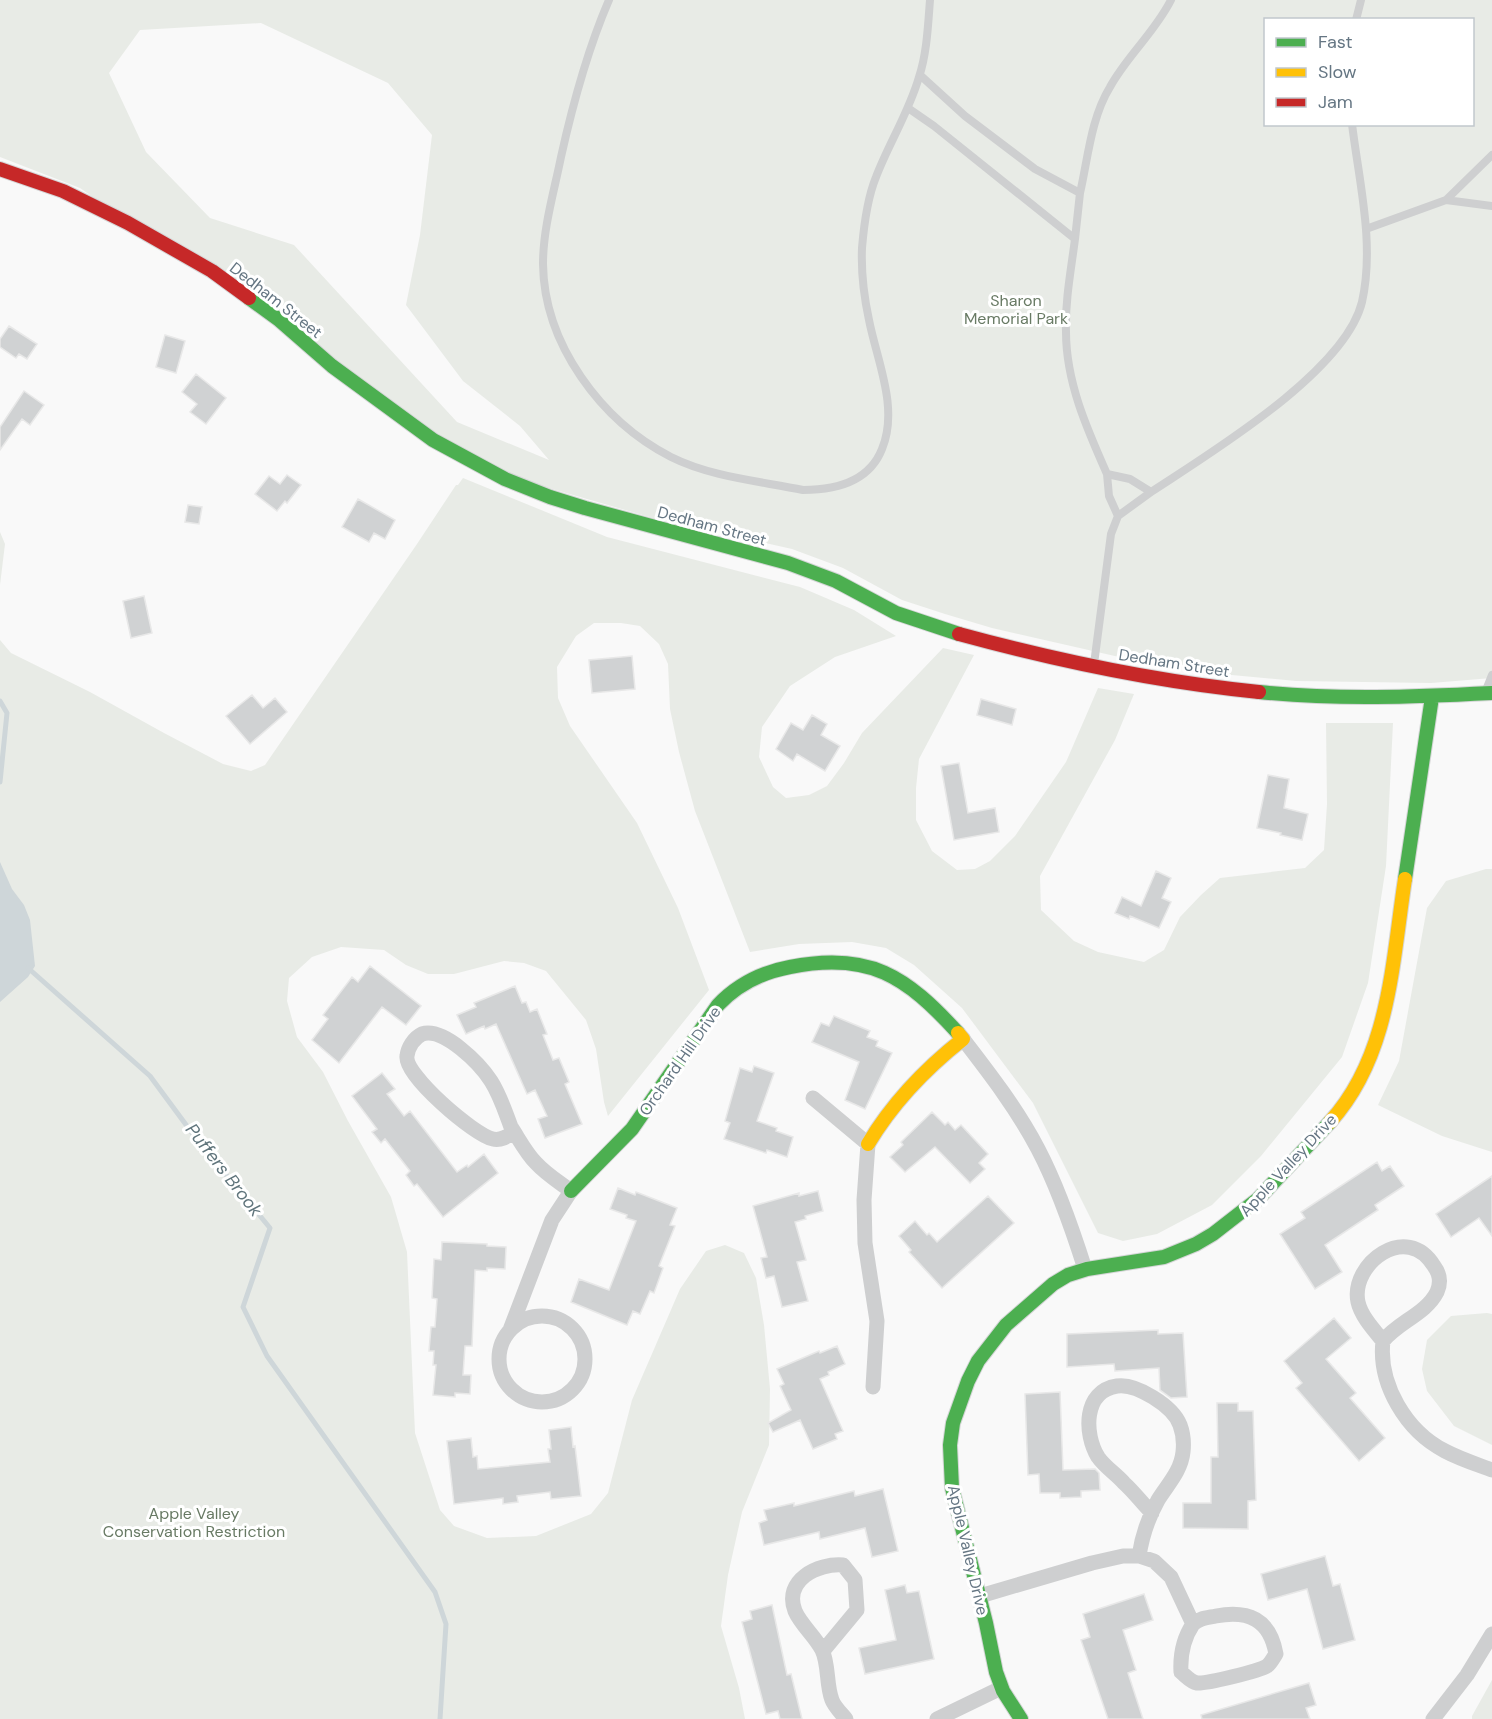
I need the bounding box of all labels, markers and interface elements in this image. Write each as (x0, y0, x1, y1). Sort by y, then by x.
legend (1264, 18, 1474, 126)
text: Fast (1318, 30, 1353, 54)
text: Slow (1318, 60, 1357, 84)
text: Jam (1318, 90, 1353, 114)
street label: Dedham Street (225, 257, 327, 343)
park label: Sharon Memorial Park (964, 290, 1068, 329)
street label: Dedham Street (655, 501, 769, 551)
street label: Dedham Street (1117, 644, 1231, 682)
street label: Orchard Hill Drive (634, 1002, 726, 1120)
street label: Apple Valley Drive (1235, 1109, 1341, 1221)
water label: Puffers Brook (180, 1118, 268, 1222)
street label: Apple Valley Drive (943, 1483, 993, 1617)
park label: Apple Valley Conservation Restriction (103, 1503, 285, 1542)

